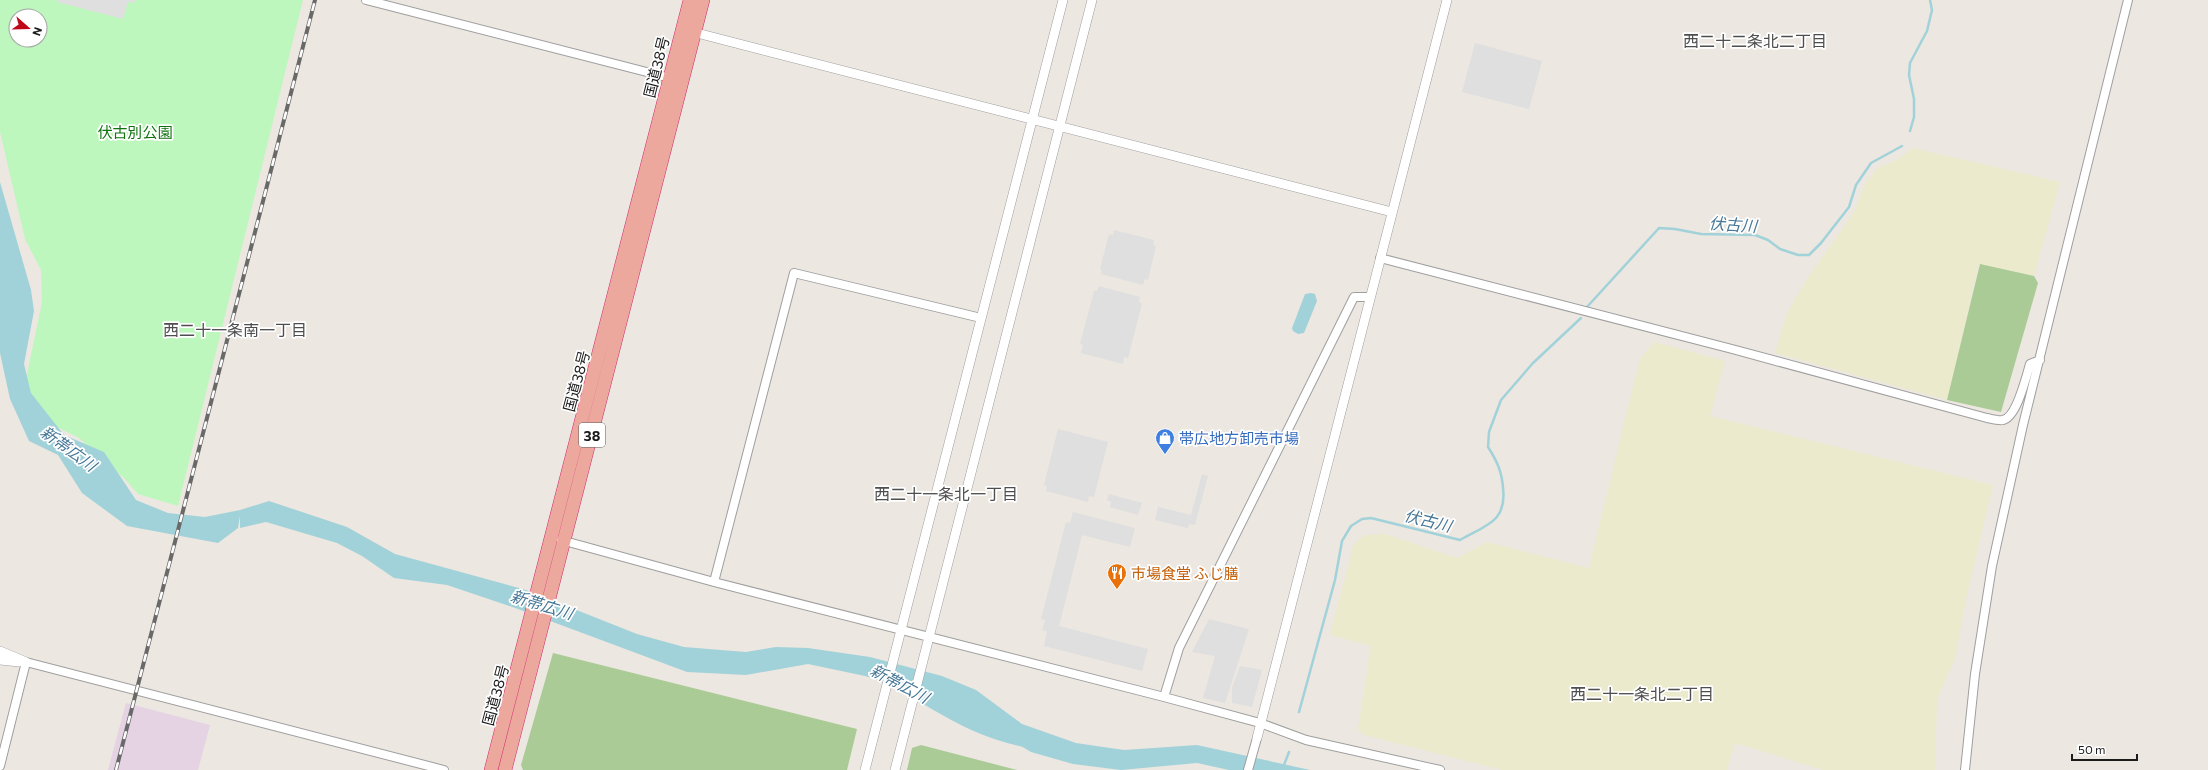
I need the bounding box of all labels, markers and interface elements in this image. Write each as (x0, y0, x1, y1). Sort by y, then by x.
north arrow (8, 8, 48, 48)
text: N (30, 25, 45, 38)
district label: 西二十二条北二丁目 (1683, 31, 1827, 50)
street label: 国道38号 (640, 34, 672, 100)
park label: 伏古別公園 (97, 123, 173, 141)
water label: 伏古川 (1708, 213, 1760, 235)
district label: 西二十一条南一丁目 (163, 320, 307, 339)
street label: 国道38号 (559, 348, 593, 414)
water label: 新帯広川 (38, 422, 102, 476)
road number: 38 (579, 423, 605, 447)
shop icon: 帯広地方卸売市場 (1154, 427, 1176, 455)
place label: 帯広地方卸売市場 (1179, 429, 1299, 447)
district label: 西二十一条北一丁目 (874, 484, 1018, 503)
water label: 伏古川 (1402, 505, 1456, 536)
restaurant icon: 市場食堂 ふじ膳 (1106, 562, 1128, 590)
place label: 市場食堂 ふじ膳 (1131, 564, 1239, 582)
water label: 新帯広川 (509, 586, 577, 623)
water label: 新帯広川 (867, 660, 934, 707)
street label: 国道38号 (478, 662, 512, 728)
district label: 西二十一条北二丁目 (1570, 684, 1714, 703)
scale bar (2072, 736, 2137, 762)
text: 50 m (2078, 742, 2106, 756)

